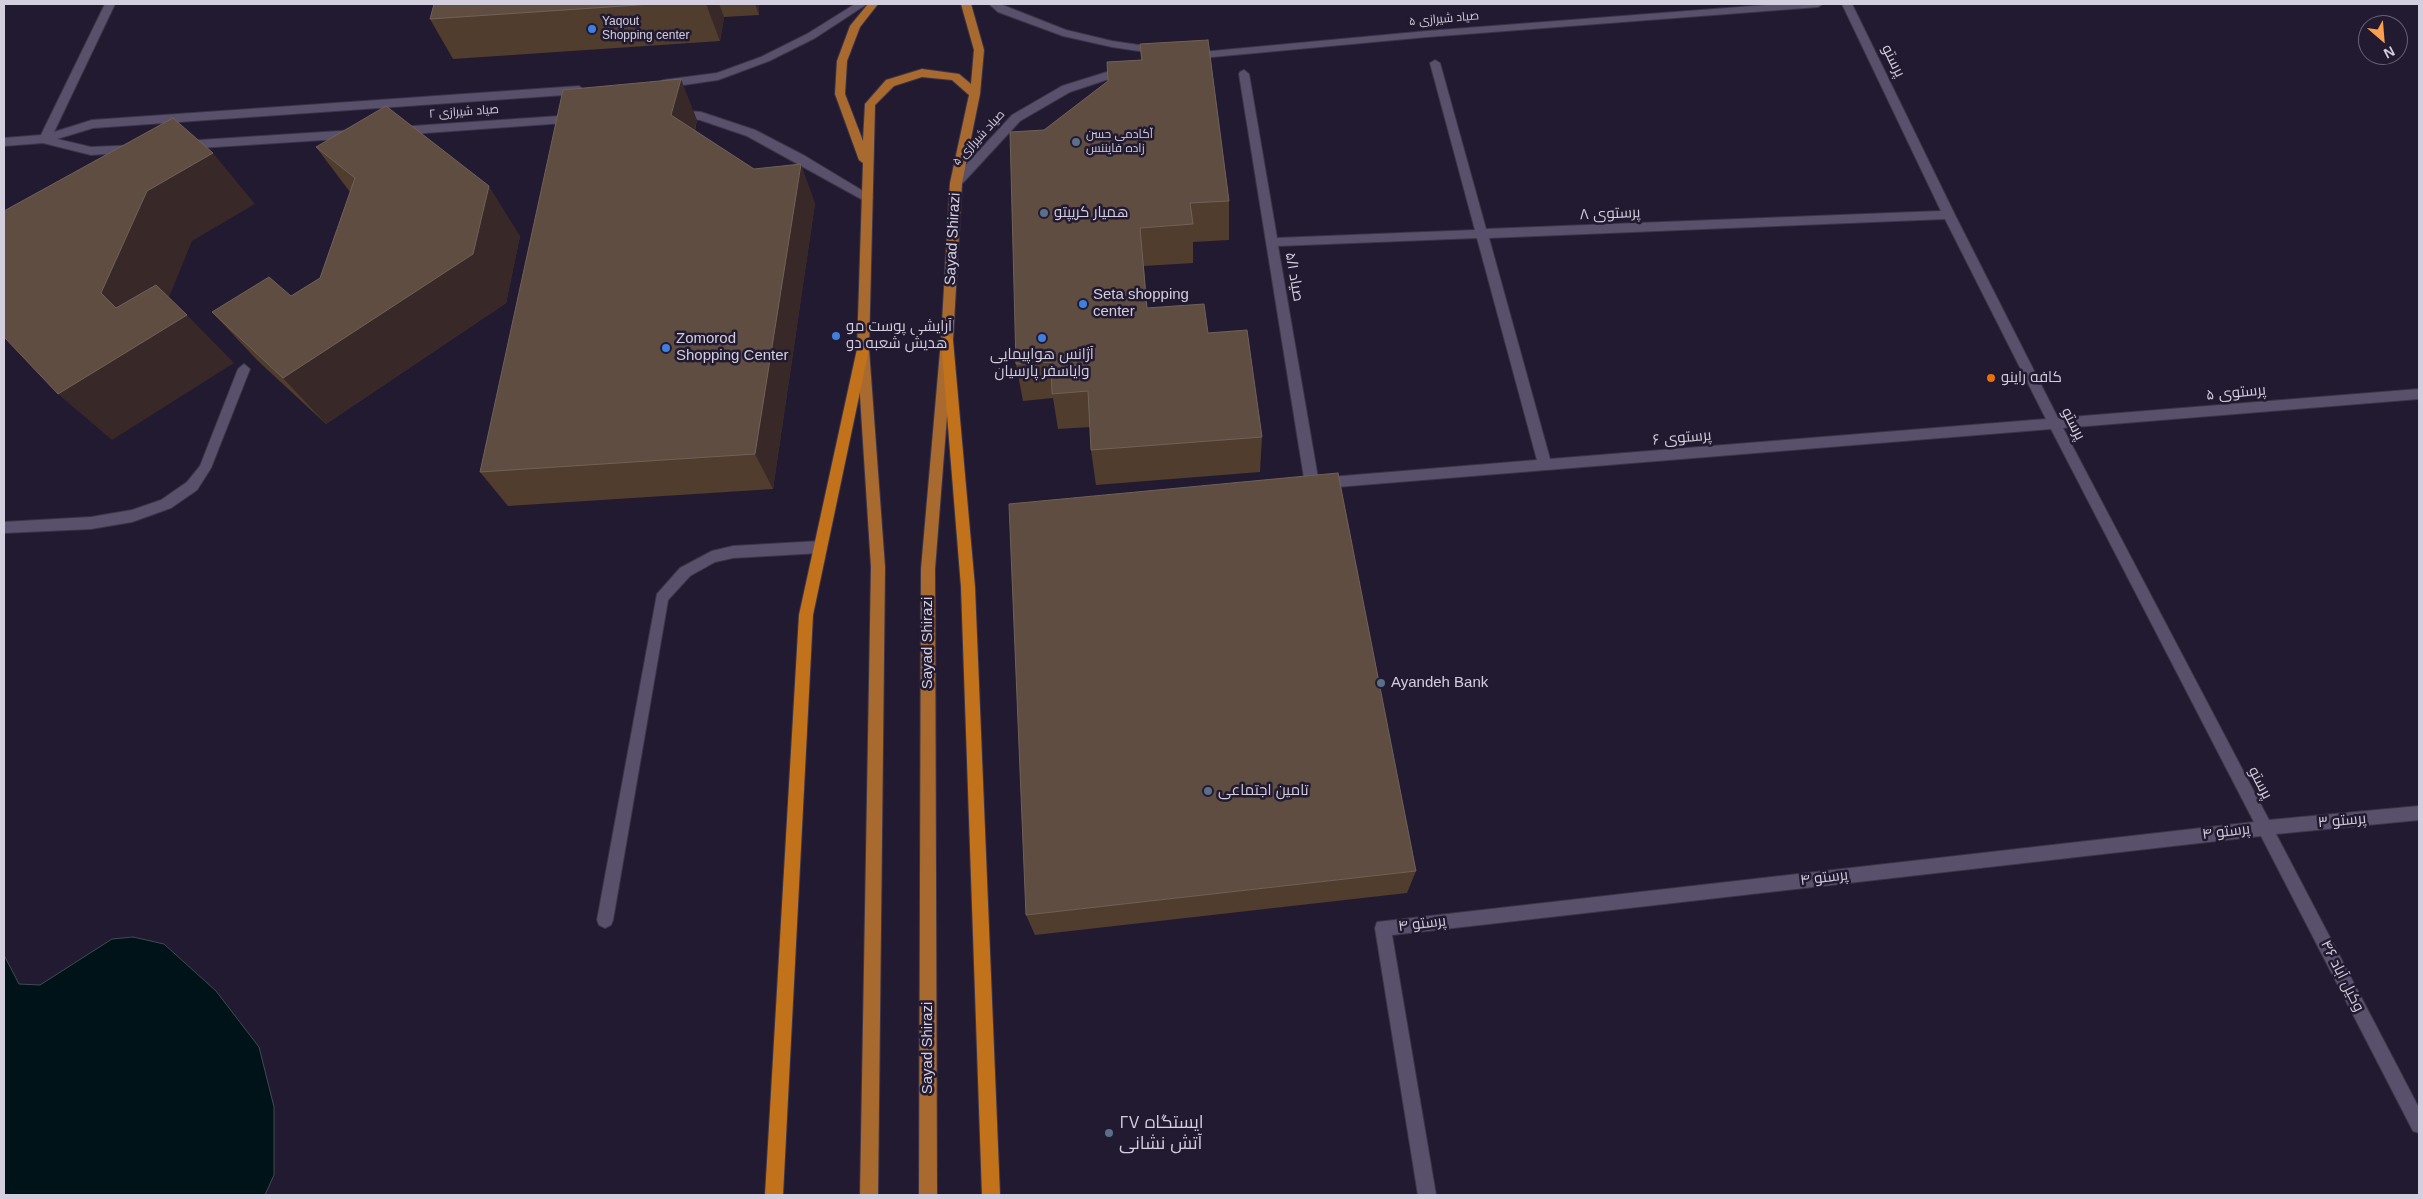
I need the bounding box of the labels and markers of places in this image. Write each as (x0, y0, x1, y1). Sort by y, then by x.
place label: Yaqout Shopping center (602, 15, 689, 43)
marker: Yaqout Shopping center (586, 23, 598, 35)
place label: آکادمی حسن زاده فایننس (1086, 128, 1153, 156)
marker: آکادمی حسن زاده فایننس (1070, 136, 1082, 148)
place label: همیار کریپتو (1054, 204, 1128, 222)
marker: همیار کریپتو (1038, 207, 1050, 219)
place label: Seta shopping center (1093, 286, 1189, 321)
marker: Seta shopping center (1077, 298, 1089, 310)
place label: آرایشی پوست مو هدیش شعبه دو (846, 318, 952, 353)
place label: Zomorod Shopping Center (676, 330, 789, 365)
marker: آرایشی پوست مو هدیش شعبه دو (830, 330, 842, 342)
marker: آژانس هواپیمایی وایاسفر پارسیان (1036, 332, 1048, 344)
marker: Zomorod Shopping Center (660, 342, 672, 354)
place label: آژانس هواپیمایی وایاسفر پارسیان (990, 346, 1094, 381)
place label: کافه راینو (2001, 369, 2062, 387)
marker: کافه راینو (1985, 372, 1997, 384)
place label: Ayandeh Bank (1391, 674, 1488, 692)
marker: Ayandeh Bank (1375, 677, 1387, 689)
place label: تامین اجتماعی (1218, 782, 1309, 800)
marker: تامین اجتماعی (1202, 785, 1214, 797)
place label: ایستگاه ۲۷ آتش نشانی (1119, 1112, 1204, 1154)
marker: ایستگاه ۲۷ آتش نشانی (1103, 1127, 1115, 1139)

